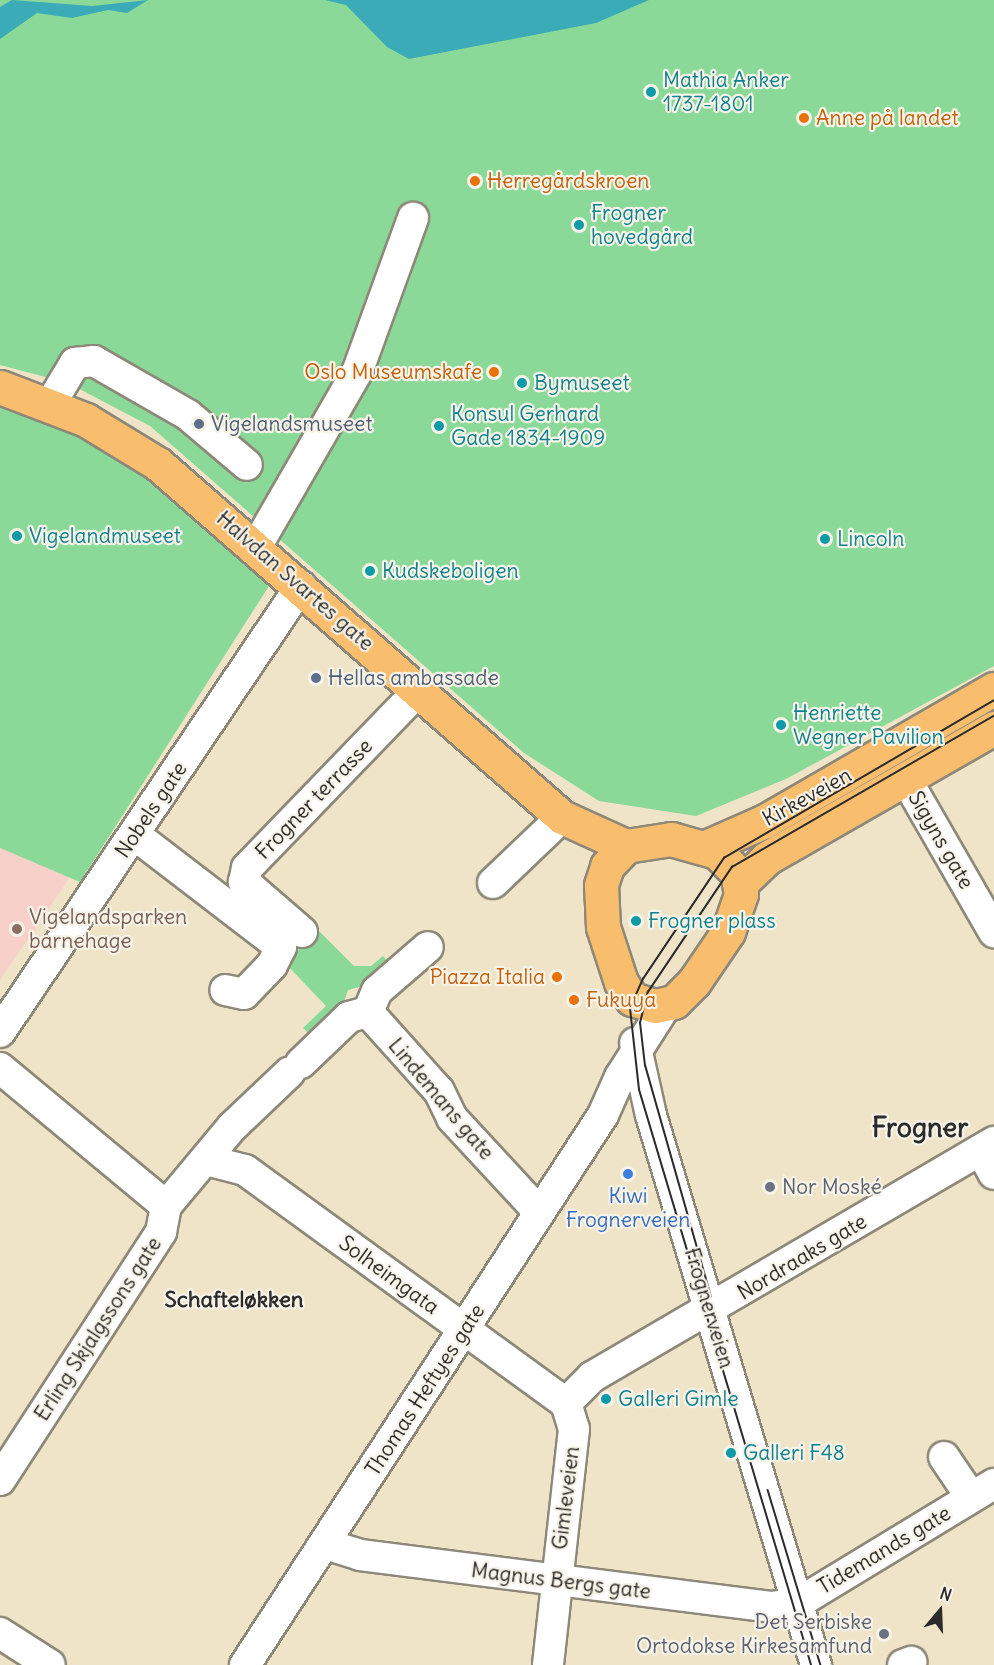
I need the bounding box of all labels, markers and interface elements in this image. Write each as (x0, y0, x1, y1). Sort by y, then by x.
place label: Mathia Anker 1737-1801 (663, 67, 789, 117)
marker: Mathia Anker 1737-1801 (644, 85, 658, 99)
place label: Anne på landet (816, 105, 959, 131)
marker: Anne på landet (797, 111, 811, 125)
place label: Herregårdskroen (487, 168, 649, 194)
marker: Herregårdskroen (468, 174, 482, 188)
place label: Frogner hovedgård (591, 200, 693, 250)
marker: Frogner hovedgård (572, 218, 586, 232)
place label: Oslo Museumskafe (304, 359, 482, 385)
marker: Oslo Museumskafe (487, 365, 501, 379)
place label: Bymuseet (534, 370, 630, 396)
marker: Bymuseet (515, 376, 529, 390)
place label: Konsul Gerhard Gade 1834-1909 (451, 401, 605, 451)
place label: Vigelandsmuseet (211, 411, 372, 437)
marker: Vigelandsmuseet (192, 417, 206, 431)
marker: Konsul Gerhard Gade 1834-1909 (432, 419, 446, 433)
street label: Halvdan Svartes gate (211, 506, 379, 656)
place label: Vigelandmuseet (29, 523, 181, 549)
place label: Lincoln (837, 526, 904, 552)
marker: Vigelandmuseet (10, 529, 24, 543)
marker: Lincoln (818, 532, 832, 546)
place label: Kudskeboligen (382, 558, 519, 584)
marker: Kudskeboligen (363, 564, 377, 578)
place label: Hellas ambassade (328, 665, 499, 691)
marker: Hellas ambassade (309, 671, 323, 685)
place label: Henriette Wegner Pavilion (793, 700, 944, 750)
marker: Henriette Wegner Pavilion (774, 718, 788, 732)
street label: Frogner terrasse (250, 734, 378, 864)
street label: Nobels gate (110, 757, 192, 863)
street label: Kirkeveien (758, 762, 856, 832)
street label: Sigyns gate (903, 787, 979, 893)
place label: Vigelandsparken barnehage (29, 904, 187, 954)
place label: Frogner plass (648, 908, 776, 934)
marker: Frogner plass (629, 914, 643, 928)
marker: Vigelandsparken barnehage (10, 922, 24, 936)
place label: Piazza Italia (430, 964, 545, 990)
marker: Piazza Italia (550, 970, 564, 984)
place label: Fukuya (586, 987, 656, 1013)
marker: Fukuya (567, 993, 581, 1007)
street label: Lindemans gate (383, 1033, 499, 1165)
district label: Frogner (872, 1112, 968, 1144)
marker: Kiwi Frognerveien (621, 1167, 635, 1181)
place label: Nor Moské (782, 1174, 882, 1200)
marker: Nor Moské (763, 1180, 777, 1194)
place label: Kiwi Frognerveien (566, 1183, 690, 1233)
street label: Nordraaks gate (733, 1209, 871, 1305)
street label: Solheimgata (334, 1230, 444, 1320)
street label: Erling Skjalgssons gate (29, 1232, 167, 1426)
street label: Frognerveien (679, 1245, 739, 1371)
district label: Schafteløkken (164, 1287, 304, 1313)
street label: Thomas Heftyes gate (360, 1299, 490, 1481)
place label: Galleri Gimle (618, 1386, 738, 1412)
marker: Galleri Gimle (599, 1392, 613, 1406)
place label: Galleri F48 (743, 1440, 845, 1466)
street label: Gimleveien (547, 1445, 585, 1551)
marker: Galleri F48 (724, 1446, 738, 1460)
street label: Tidemands gate (813, 1500, 955, 1600)
street label: Magnus Bergs gate (470, 1557, 652, 1605)
north arrow (910, 1581, 970, 1641)
text: N (937, 1583, 954, 1605)
place label: Det Serbiske Ortodokse Kirkesamfund (636, 1609, 872, 1659)
marker: Det Serbiske Ortodokse Kirkesamfund (877, 1627, 891, 1641)

